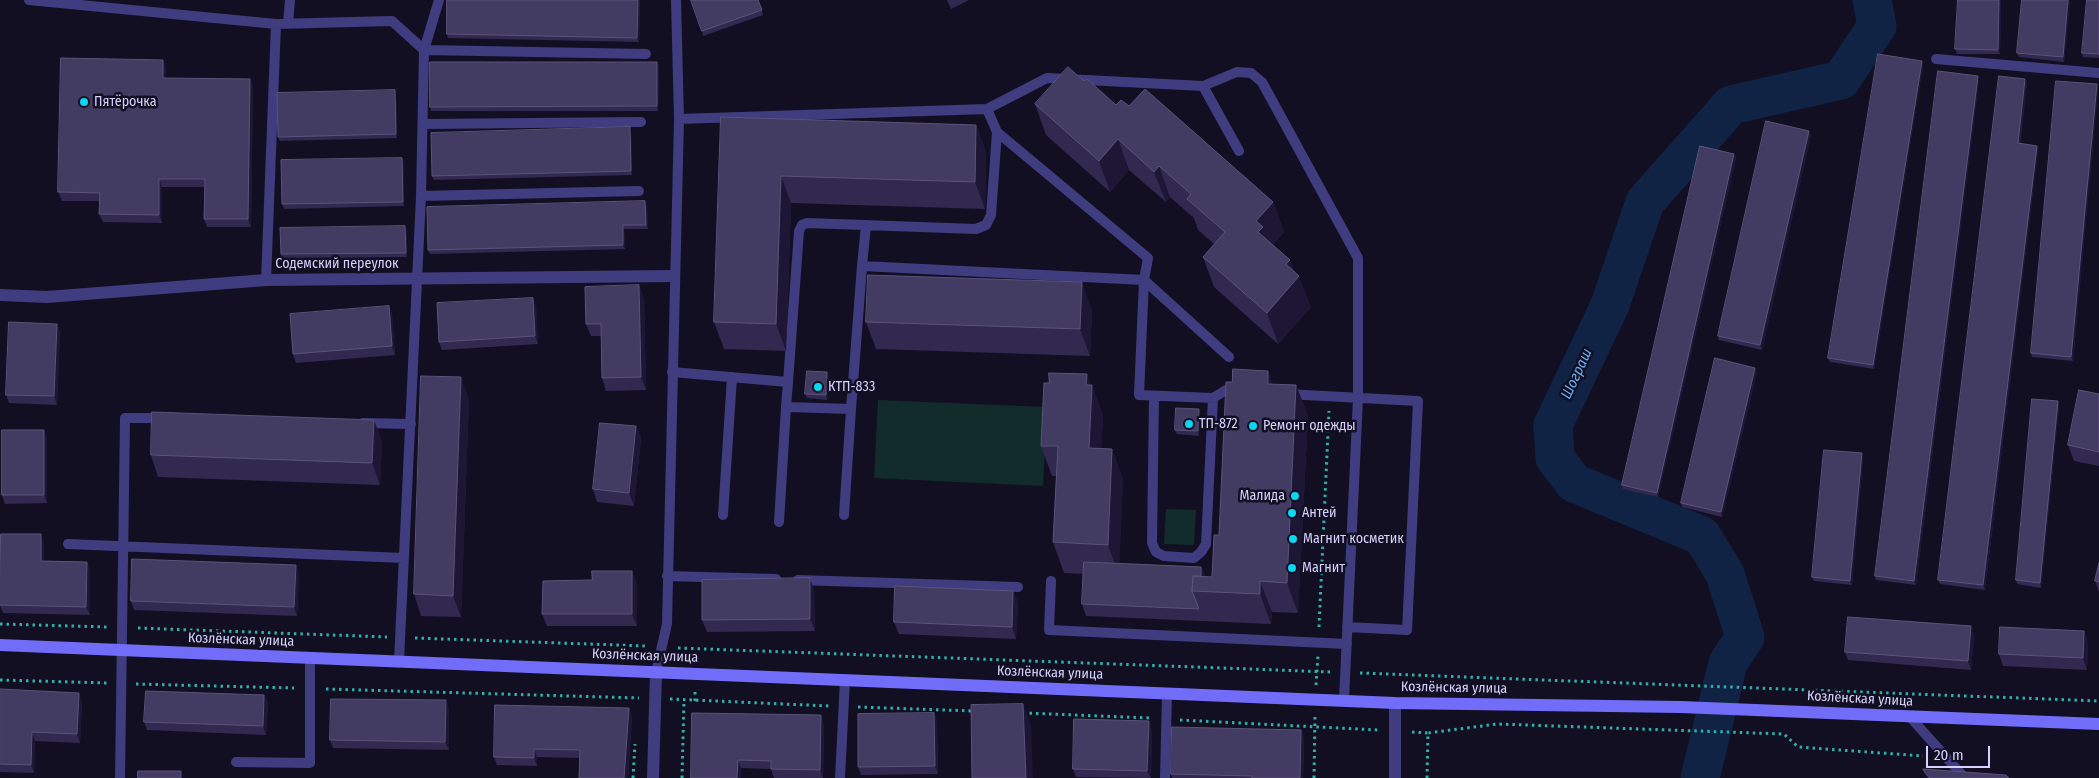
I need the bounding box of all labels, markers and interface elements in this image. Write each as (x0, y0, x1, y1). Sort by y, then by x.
place label: Пятёрочка (94, 94, 157, 110)
marker: Пятёрочка (78, 96, 90, 108)
street label: Содемский переулок (275, 256, 399, 272)
water label: Шограш (1558, 346, 1596, 402)
place label: КТП-833 (828, 379, 875, 395)
marker: КТП-833 (812, 381, 824, 393)
place label: ТП-872 (1199, 416, 1238, 432)
marker: ТП-872 (1183, 418, 1195, 430)
place label: Ремонт одежды (1263, 418, 1355, 434)
marker: Ремонт одежды (1247, 420, 1259, 432)
place label: Малида (1240, 488, 1285, 504)
marker: Малида (1289, 490, 1301, 502)
place label: Антей (1302, 505, 1337, 521)
marker: Антей (1286, 507, 1298, 519)
place label: Магнит косметик (1303, 531, 1404, 547)
marker: Магнит косметик (1287, 533, 1299, 545)
place label: Магнит (1302, 560, 1345, 576)
marker: Магнит (1286, 562, 1298, 574)
street label: Козлёнская улица (187, 630, 295, 650)
street label: Козлёнская улица (591, 646, 699, 666)
street label: Козлёнская улица (996, 663, 1104, 683)
street label: Козлёнская улица (1401, 679, 1507, 697)
street label: Козлёнская улица (1806, 688, 1914, 710)
scale bar (1929, 736, 1993, 768)
text: 20 m (1934, 746, 1964, 764)

